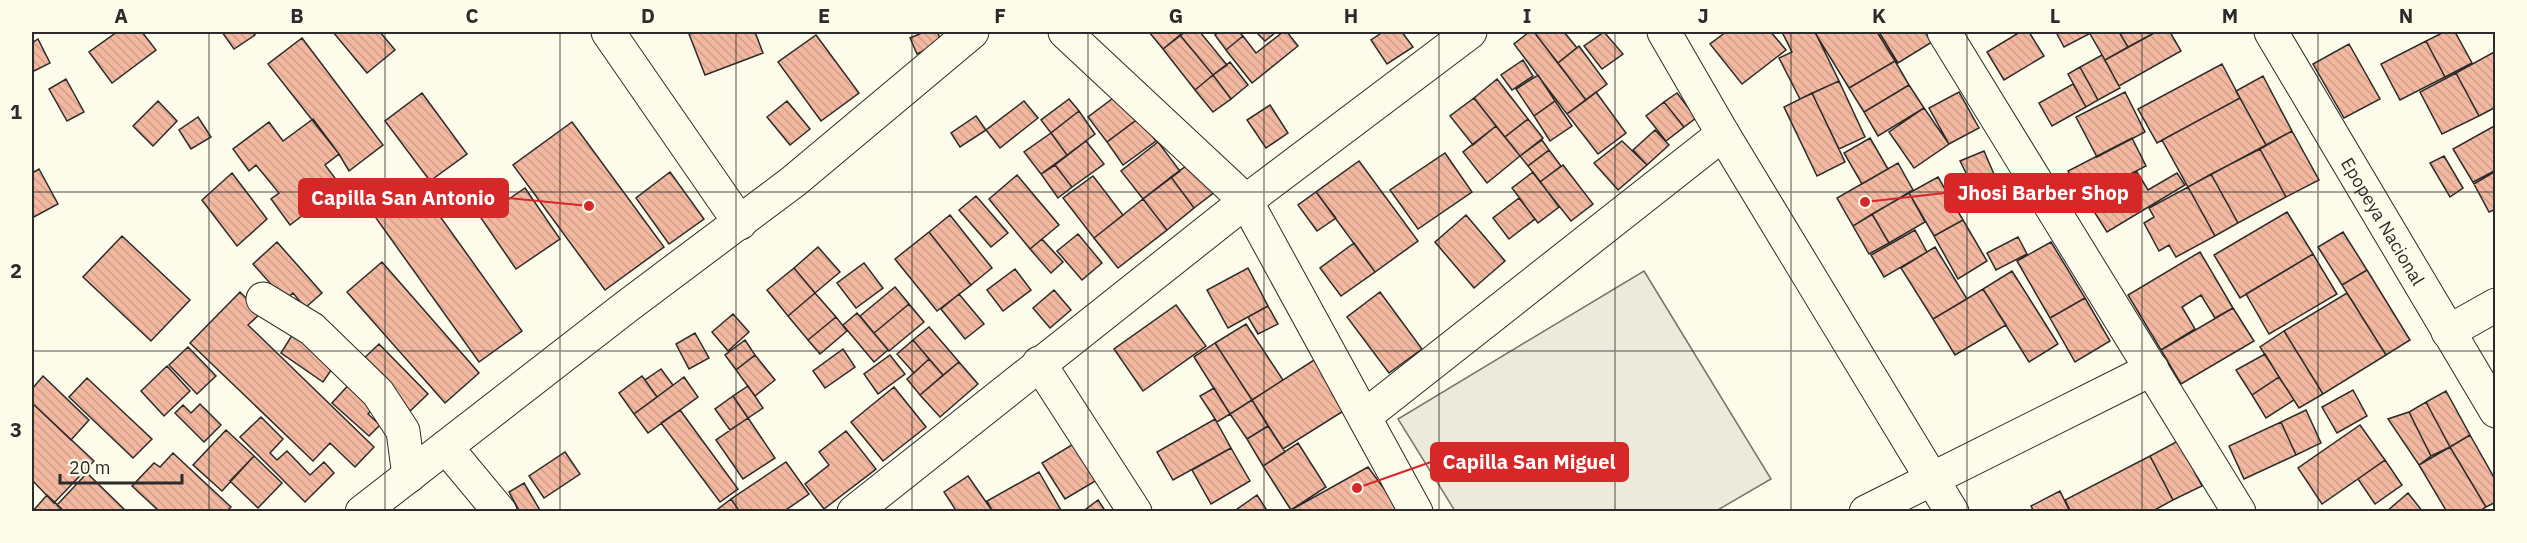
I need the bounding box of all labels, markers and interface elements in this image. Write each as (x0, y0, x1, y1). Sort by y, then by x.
text: A (114, 2, 128, 29)
text: B (290, 2, 304, 29)
text: C (465, 2, 479, 29)
text: D (641, 2, 655, 29)
text: E (818, 2, 830, 29)
text: F (994, 2, 1006, 29)
text: G (1169, 2, 1183, 29)
text: H (1344, 2, 1358, 29)
text: I (1523, 2, 1531, 29)
text: J (1697, 2, 1709, 29)
text: K (1872, 2, 1886, 29)
text: L (2050, 2, 2060, 29)
text: M (2222, 2, 2238, 29)
text: N (2399, 2, 2413, 29)
text: 1 (10, 98, 22, 125)
street label: Epopeya Nacional (2336, 153, 2430, 289)
callout: Jhosi Barber Shop (1945, 174, 2141, 212)
callout: Capilla San Antonio (299, 179, 508, 217)
text: Jhosi Barber Shop (1957, 179, 2129, 206)
text: Capilla San Antonio (311, 184, 495, 211)
text: 2 (10, 257, 22, 284)
text: 3 (10, 416, 22, 443)
callout: Capilla San Miguel (1431, 443, 1628, 481)
scale bar (60, 447, 182, 485)
text: Capilla San Miguel (1442, 448, 1616, 475)
text: 20 m (69, 456, 111, 479)

